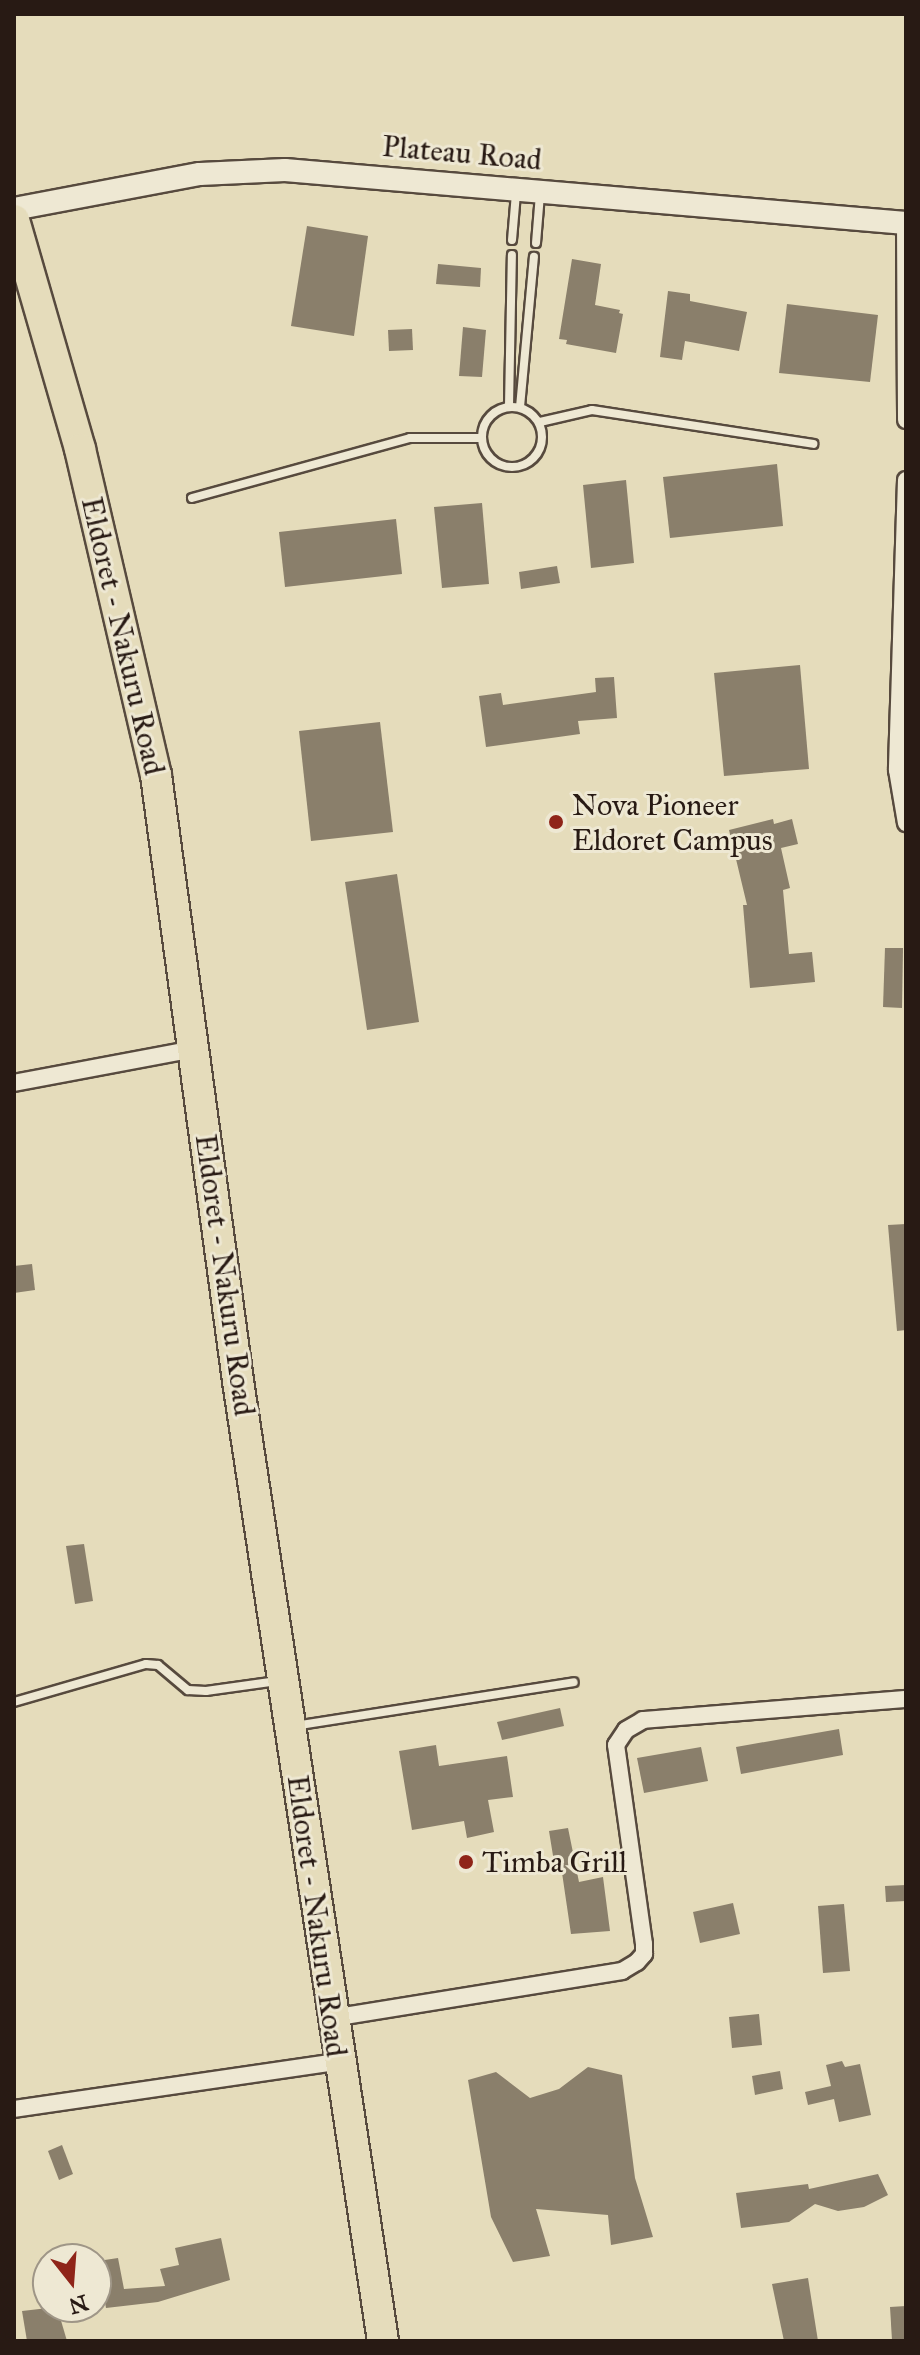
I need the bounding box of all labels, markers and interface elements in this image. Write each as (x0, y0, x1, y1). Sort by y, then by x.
street label: Plateau Road (381, 128, 543, 178)
street label: Eldoret - Nakuru Road (73, 493, 173, 779)
place label: Nova Pioneer Eldoret Campus (572, 787, 773, 858)
marker: Nova Pioneer Eldoret Campus (547, 813, 565, 831)
street label: Eldoret - Nakuru Road (187, 1132, 263, 1418)
street label: Eldoret - Nakuru Road (279, 1773, 355, 2059)
place label: Timba Grill (482, 1844, 627, 1880)
marker: Timba Grill (457, 1853, 475, 1871)
north arrow (32, 2243, 112, 2323)
text: N (66, 2289, 91, 2320)

